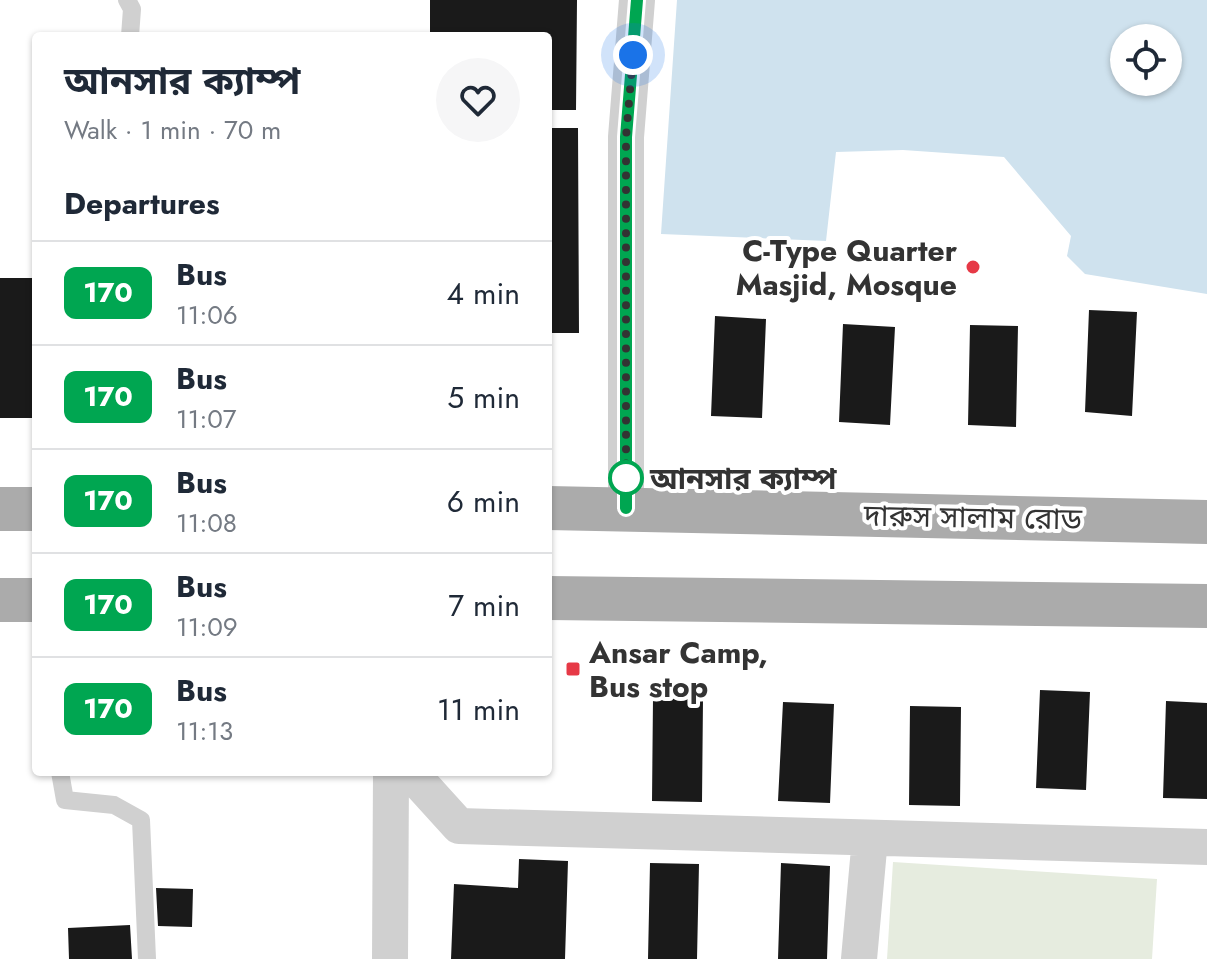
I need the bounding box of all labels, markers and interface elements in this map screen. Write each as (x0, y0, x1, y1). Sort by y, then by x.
map controls (1110, 24, 1182, 96)
button: locate (1110, 24, 1182, 96)
your location (613, 35, 653, 75)
text: আনসার ক্যাম্প (64, 53, 300, 108)
button: heart (436, 58, 520, 142)
text: Walk · 1 min · 70 m (64, 111, 281, 149)
text: Departures (64, 182, 220, 225)
place label: C-Type Quarter Masjid, Mosque (736, 229, 958, 306)
text: Bus (176, 253, 227, 296)
marker: C-Type Quarter Masjid, Mosque (964, 258, 982, 276)
text: 170 (83, 272, 133, 313)
text: 4 min (447, 272, 520, 315)
text: 11:06 (176, 296, 238, 334)
text: Bus (176, 357, 227, 400)
text: 170 (83, 376, 133, 417)
text: 5 min (447, 376, 520, 419)
text: 11:07 (176, 400, 236, 438)
place label: আনসার ক্যাম্প (649, 457, 837, 500)
text: Bus (176, 461, 227, 504)
marker: আনসার ক্যাম্প (609, 461, 643, 495)
text: 170 (83, 480, 133, 521)
text: 6 min (447, 480, 520, 523)
street label: দারুস সালাম রোড (863, 494, 1083, 540)
text: 11:08 (176, 504, 237, 542)
text: Bus (176, 565, 227, 608)
text: 170 (83, 584, 133, 625)
text: 7 min (448, 584, 520, 627)
text: 11:09 (176, 608, 238, 646)
place label: Ansar Camp, Bus stop (588, 631, 768, 708)
marker: Ansar Camp, Bus stop (564, 660, 582, 678)
text: Bus (176, 669, 227, 712)
text: 170 (83, 688, 133, 729)
text: 11 min (437, 688, 520, 731)
text: 11:13 (176, 712, 233, 750)

